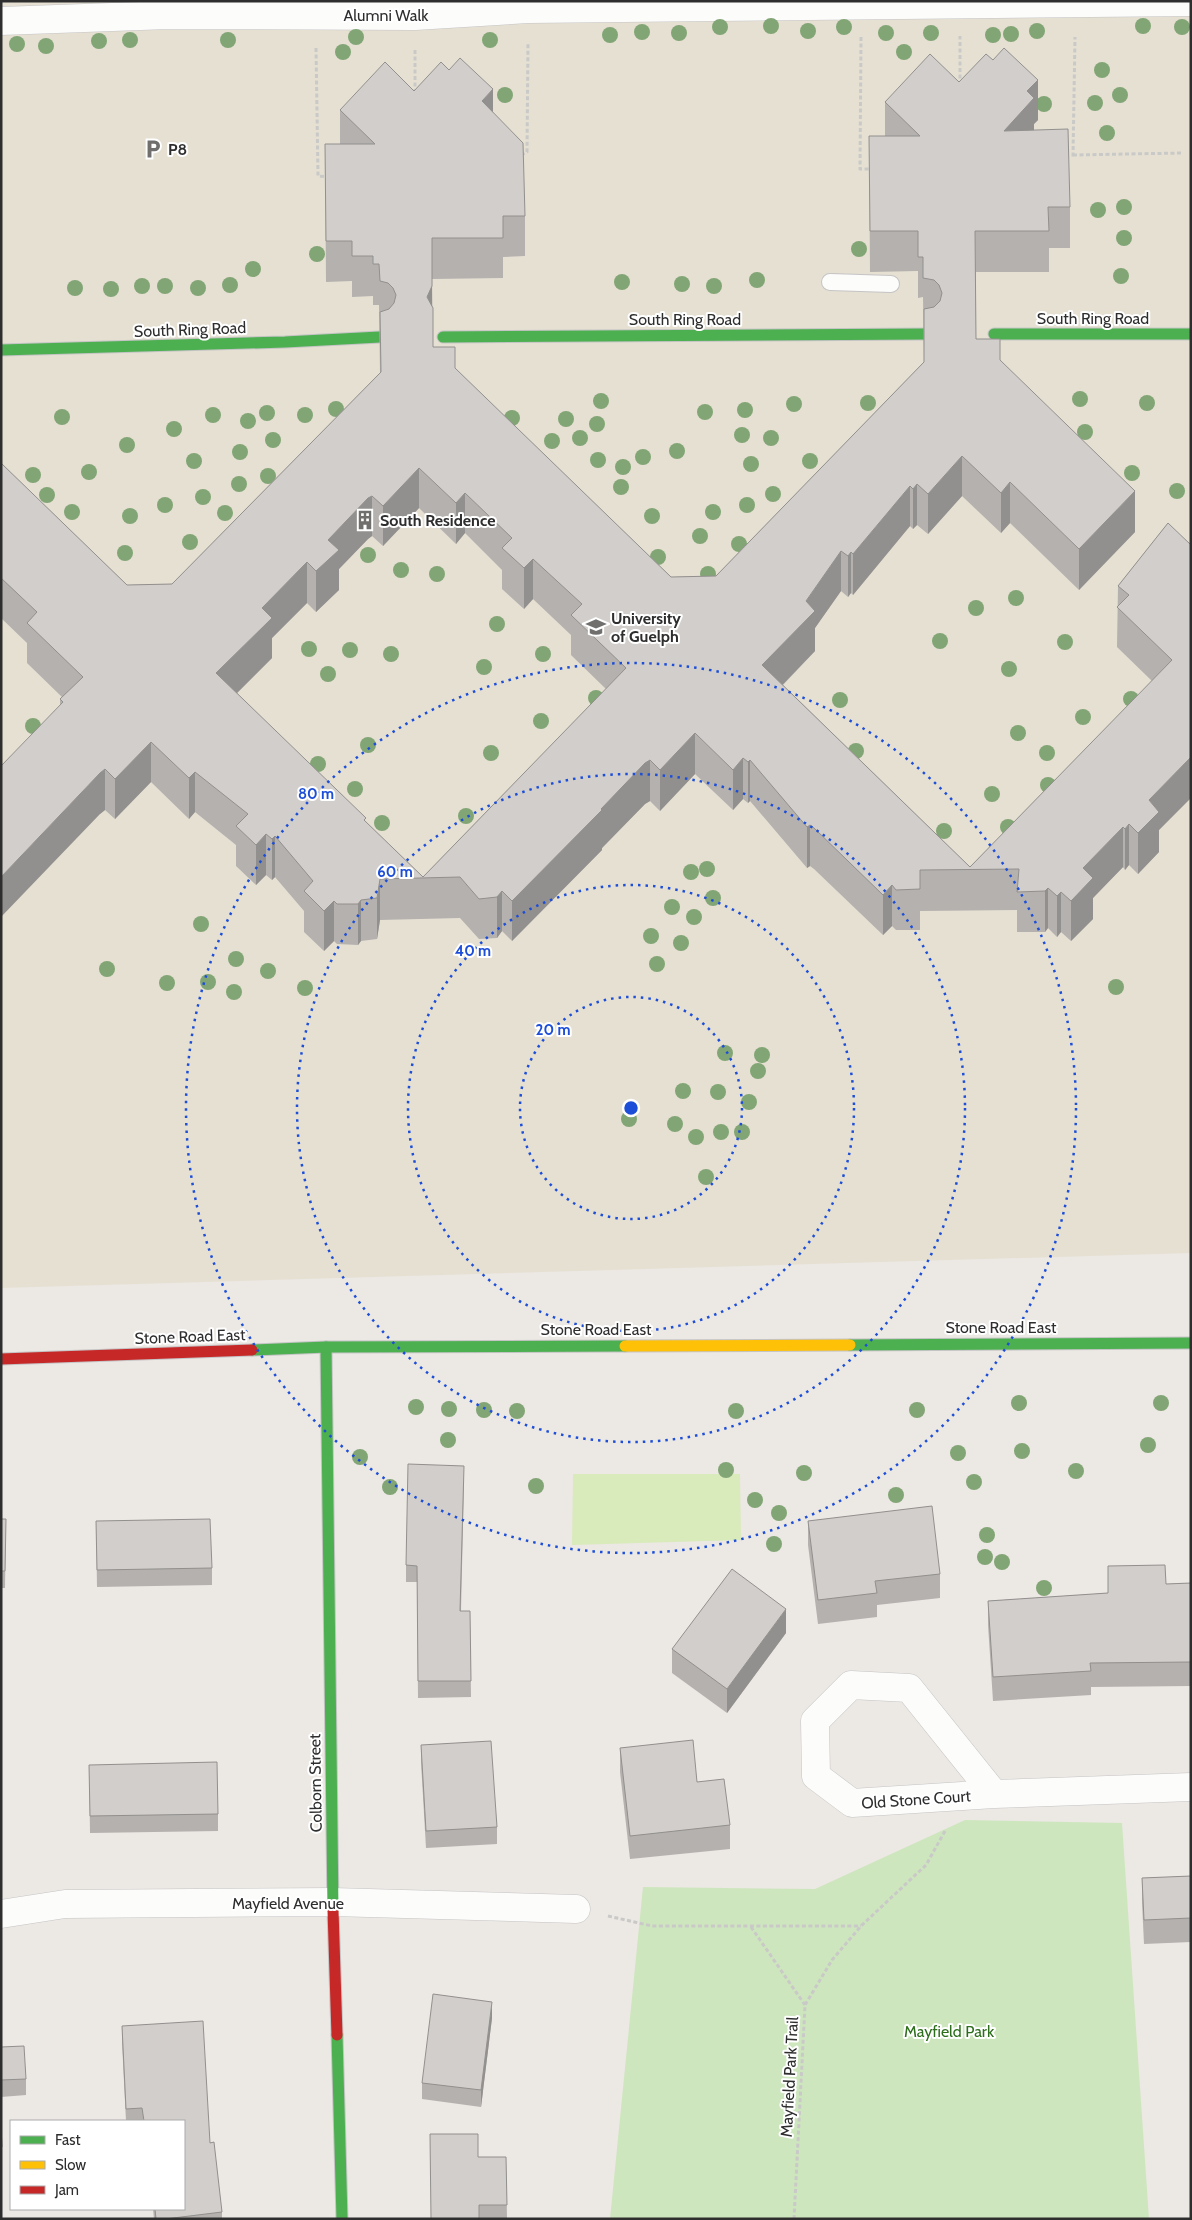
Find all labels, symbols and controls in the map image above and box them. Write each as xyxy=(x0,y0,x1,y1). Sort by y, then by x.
street label: Alumni Walk xyxy=(344,6,429,25)
parking icon: P8 xyxy=(142,138,164,160)
place label: P8 xyxy=(168,140,187,159)
street label: South Ring Road xyxy=(1037,309,1149,328)
street label: South Ring Road xyxy=(629,310,741,329)
street label: South Ring Road xyxy=(134,318,246,341)
building icon: South Residence xyxy=(354,509,376,531)
place label: South Residence xyxy=(380,511,495,530)
place label: University of Guelph xyxy=(611,609,681,646)
school or university icon: University of Guelph xyxy=(585,616,607,638)
text: 80 m xyxy=(298,785,334,803)
text: 60 m xyxy=(377,863,413,881)
text: 40 m xyxy=(455,942,491,960)
text: 20 m xyxy=(536,1021,570,1039)
centre of rings xyxy=(622,1099,640,1117)
street label: Stone Road East xyxy=(946,1318,1057,1337)
street label: Stone Road East xyxy=(541,1320,652,1339)
street label: Stone Road East xyxy=(134,1325,246,1348)
street label: Colborn Street xyxy=(305,1733,326,1832)
street label: Old Stone Court xyxy=(861,1786,972,1813)
street label: Mayfield Avenue xyxy=(232,1894,344,1913)
street label: Mayfield Park Trail xyxy=(777,2016,802,2138)
park label: Mayfield Park xyxy=(904,2022,995,2041)
legend xyxy=(10,2120,185,2210)
text: Fast xyxy=(55,2131,80,2149)
text: Slow xyxy=(55,2156,86,2174)
text: Jam xyxy=(54,2181,79,2199)

